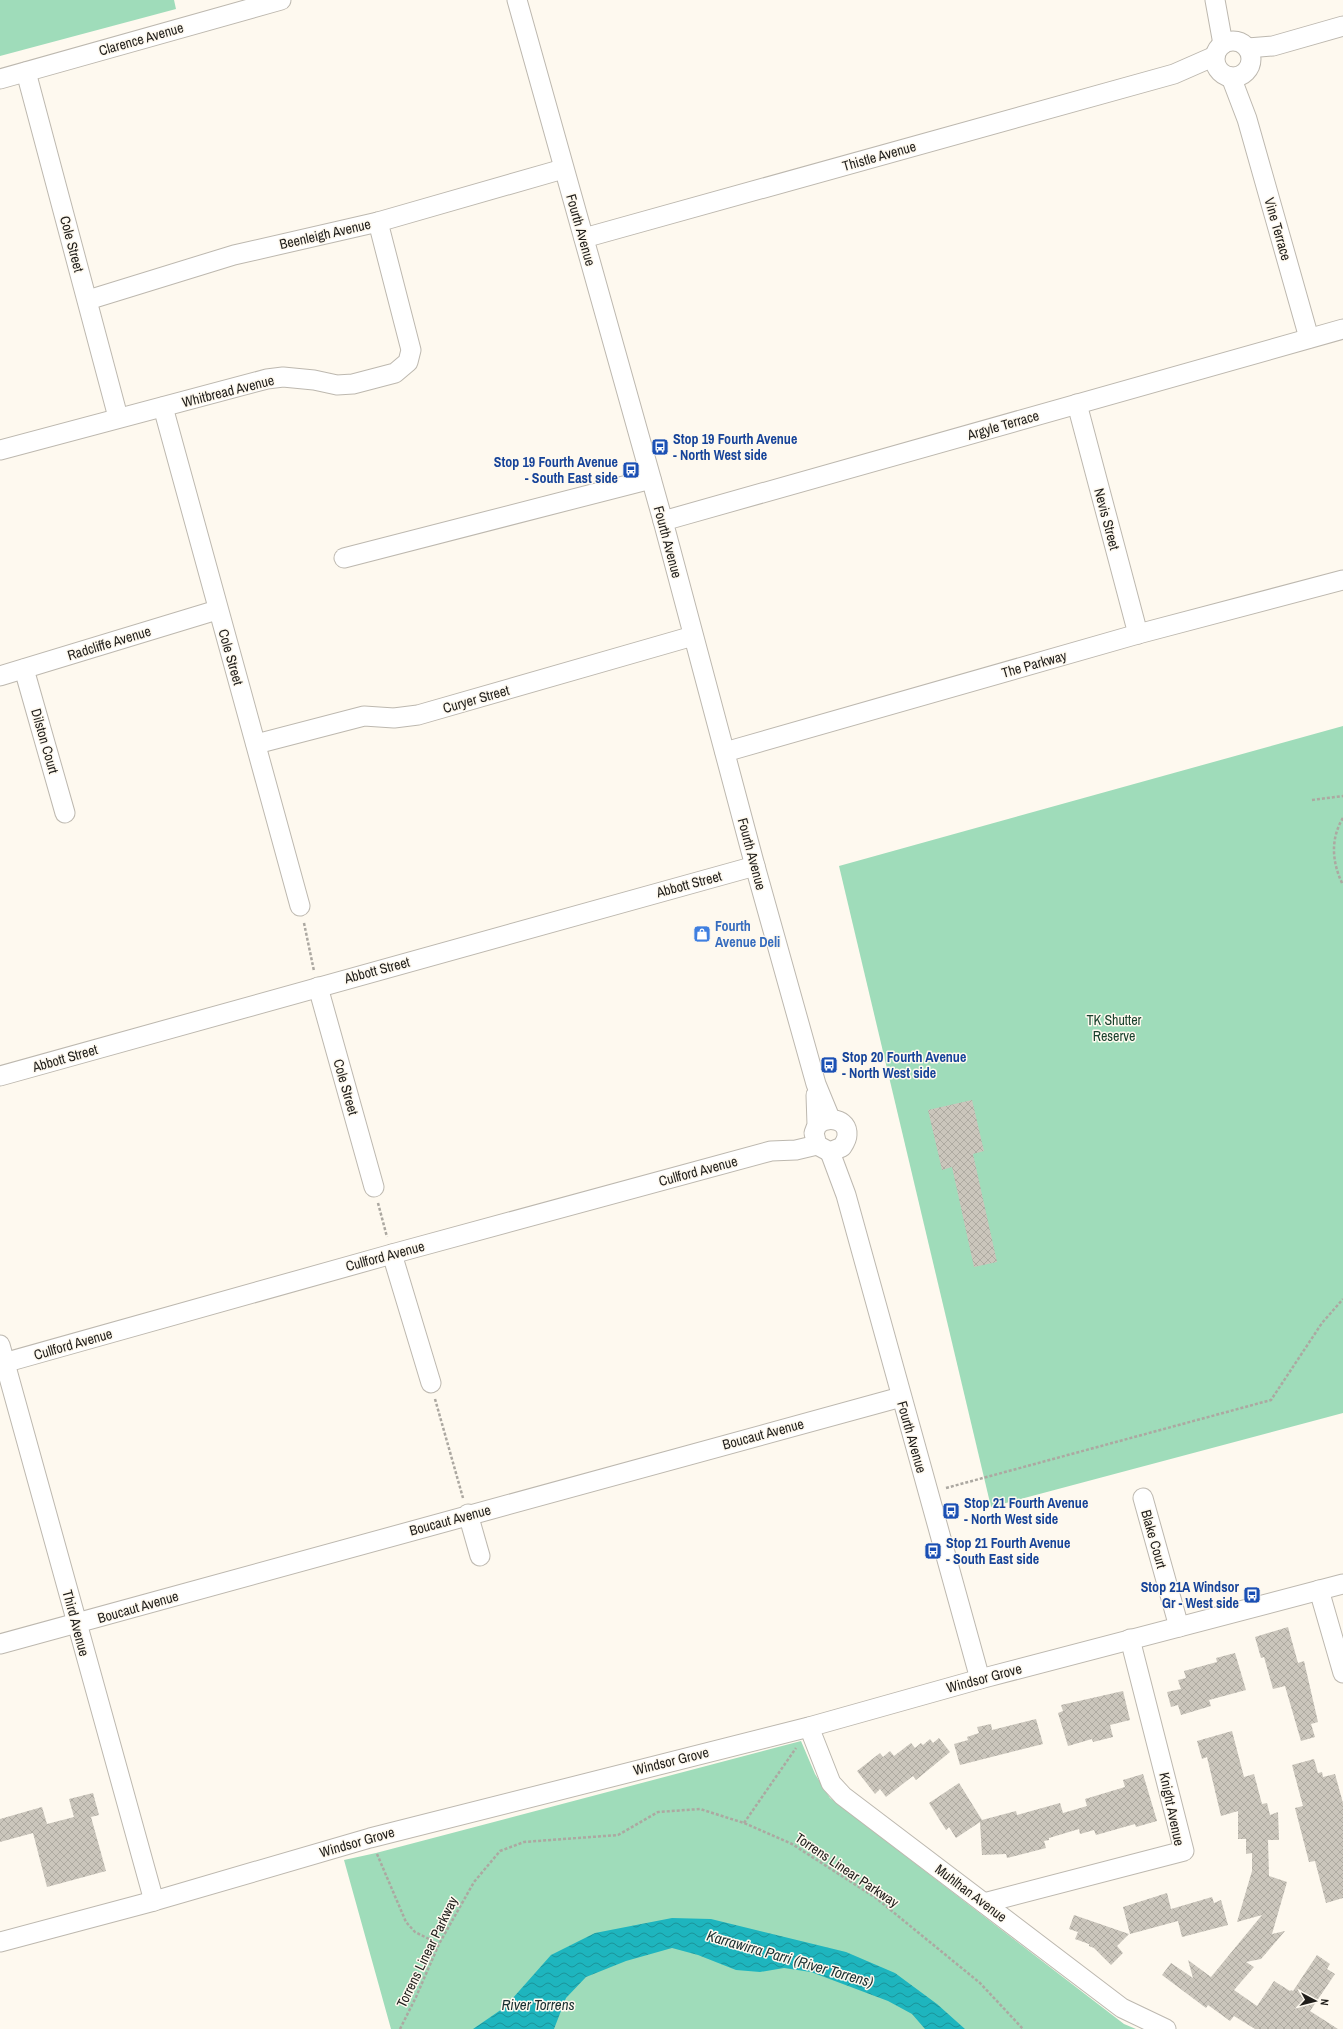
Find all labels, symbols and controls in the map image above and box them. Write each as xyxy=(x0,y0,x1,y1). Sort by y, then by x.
street label: Clarence Avenue xyxy=(97,18,185,60)
street label: Thistle Avenue xyxy=(840,137,918,175)
street label: Fourth Avenue xyxy=(562,192,600,268)
street label: Vine Terrace xyxy=(1260,195,1296,263)
street label: Cole Street xyxy=(56,214,88,274)
street label: Beenleigh Avenue xyxy=(278,215,372,253)
street label: Whitbread Avenue xyxy=(180,371,276,411)
street label: Argyle Terrace xyxy=(964,406,1041,444)
place label: Stop 19 Fourth Avenue - North West side xyxy=(673,430,797,464)
bus stop icon: Stop 19 Fourth Avenue - North West side xyxy=(650,437,670,457)
place label: Stop 19 Fourth Avenue - South East side xyxy=(494,453,618,487)
bus stop icon: Stop 19 Fourth Avenue - South East side xyxy=(621,460,641,480)
street label: Nevis Street xyxy=(1090,486,1124,552)
street label: Fourth Avenue xyxy=(650,504,686,580)
street label: Radcliffe Avenue xyxy=(65,622,153,664)
street label: Cole Street xyxy=(214,627,248,687)
street label: The Parkway xyxy=(999,646,1069,682)
street label: Curyer Street xyxy=(441,681,511,717)
street label: Dilston Court xyxy=(27,706,63,776)
street label: Fourth Avenue xyxy=(734,816,770,892)
street label: Abbott Street xyxy=(653,867,724,902)
place label: Fourth Avenue Deli xyxy=(715,917,780,951)
shop icon: Fourth Avenue Deli xyxy=(692,924,712,944)
street label: Abbott Street xyxy=(341,953,412,988)
park label: TK Shutter Reserve xyxy=(1087,1011,1142,1045)
street label: Abbott Street xyxy=(29,1040,100,1076)
place label: Stop 20 Fourth Avenue - North West side xyxy=(842,1048,966,1082)
bus stop icon: Stop 20 Fourth Avenue - North West side xyxy=(819,1055,839,1075)
street label: Cole Street xyxy=(329,1057,363,1117)
street label: Cullford Avenue xyxy=(657,1152,739,1190)
street label: Cullford Avenue xyxy=(344,1237,426,1275)
street label: Cullford Avenue xyxy=(32,1324,114,1364)
street label: Fourth Avenue xyxy=(893,1399,931,1475)
street label: Boucaut Avenue xyxy=(720,1415,806,1453)
place label: Stop 21 Fourth Avenue - North West side xyxy=(964,1494,1088,1528)
street label: Boucaut Avenue xyxy=(407,1501,493,1539)
bus stop icon: Stop 21 Fourth Avenue - North West side xyxy=(941,1501,961,1521)
street label: Blake Court xyxy=(1137,1508,1171,1570)
place label: Stop 21 Fourth Avenue - South East side xyxy=(946,1534,1070,1568)
bus stop icon: Stop 21 Fourth Avenue - South East side xyxy=(923,1541,943,1561)
place label: Stop 21A Windsor Gr - West side xyxy=(1141,1578,1240,1612)
bus stop icon: Stop 21A Windsor Gr - West side xyxy=(1242,1585,1262,1605)
street label: Boucaut Avenue xyxy=(95,1587,181,1627)
street label: Third Avenue xyxy=(58,1588,94,1658)
street label: Windsor Grove xyxy=(944,1659,1024,1697)
street label: Windsor Grove xyxy=(631,1743,711,1779)
street label: Knight Avenue xyxy=(1155,1771,1189,1847)
street label: Windsor Grove xyxy=(317,1823,397,1861)
street label: Torrens Linear Parkway xyxy=(792,1829,902,1911)
street label: Muhlhan Avenue xyxy=(932,1860,1010,1926)
street label: Torrens Linear Parkway xyxy=(392,1893,462,2010)
water label: Karrawirra Parri (River Torrens) xyxy=(704,1925,876,1992)
north arrow xyxy=(1295,1981,1335,2021)
water label: River Torrens xyxy=(501,1994,575,2015)
text: N xyxy=(1318,1998,1332,2006)

